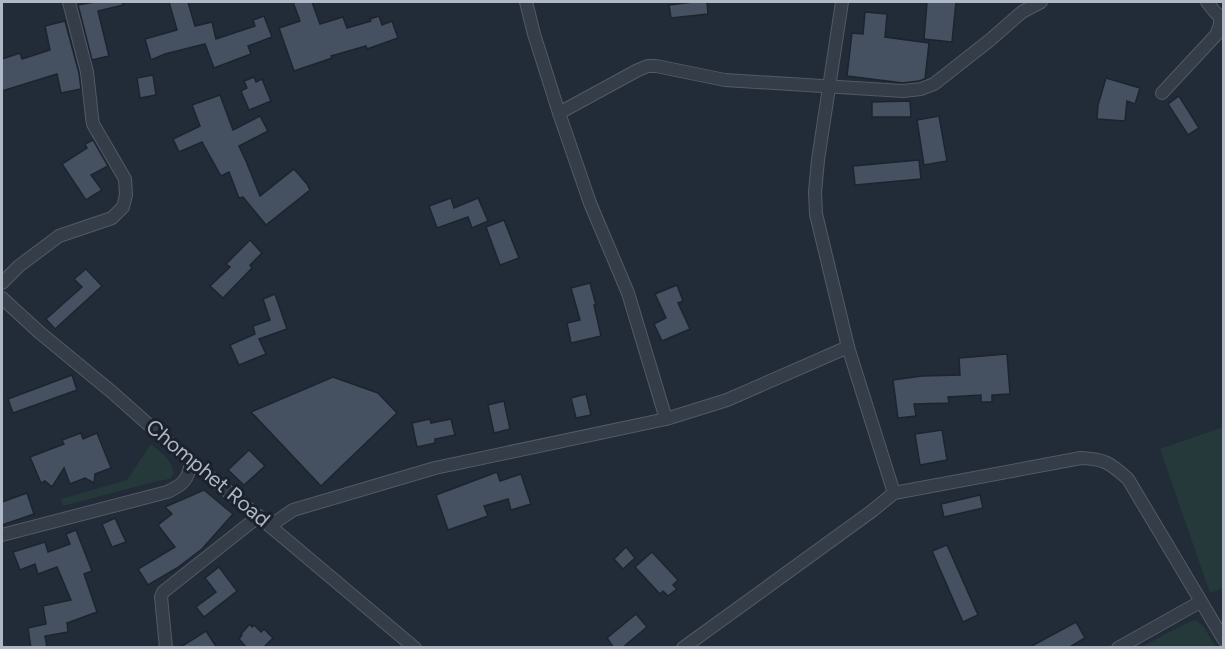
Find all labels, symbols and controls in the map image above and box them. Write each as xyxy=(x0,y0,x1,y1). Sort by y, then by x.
street label: Chomphet Road xyxy=(141,414,275,532)

